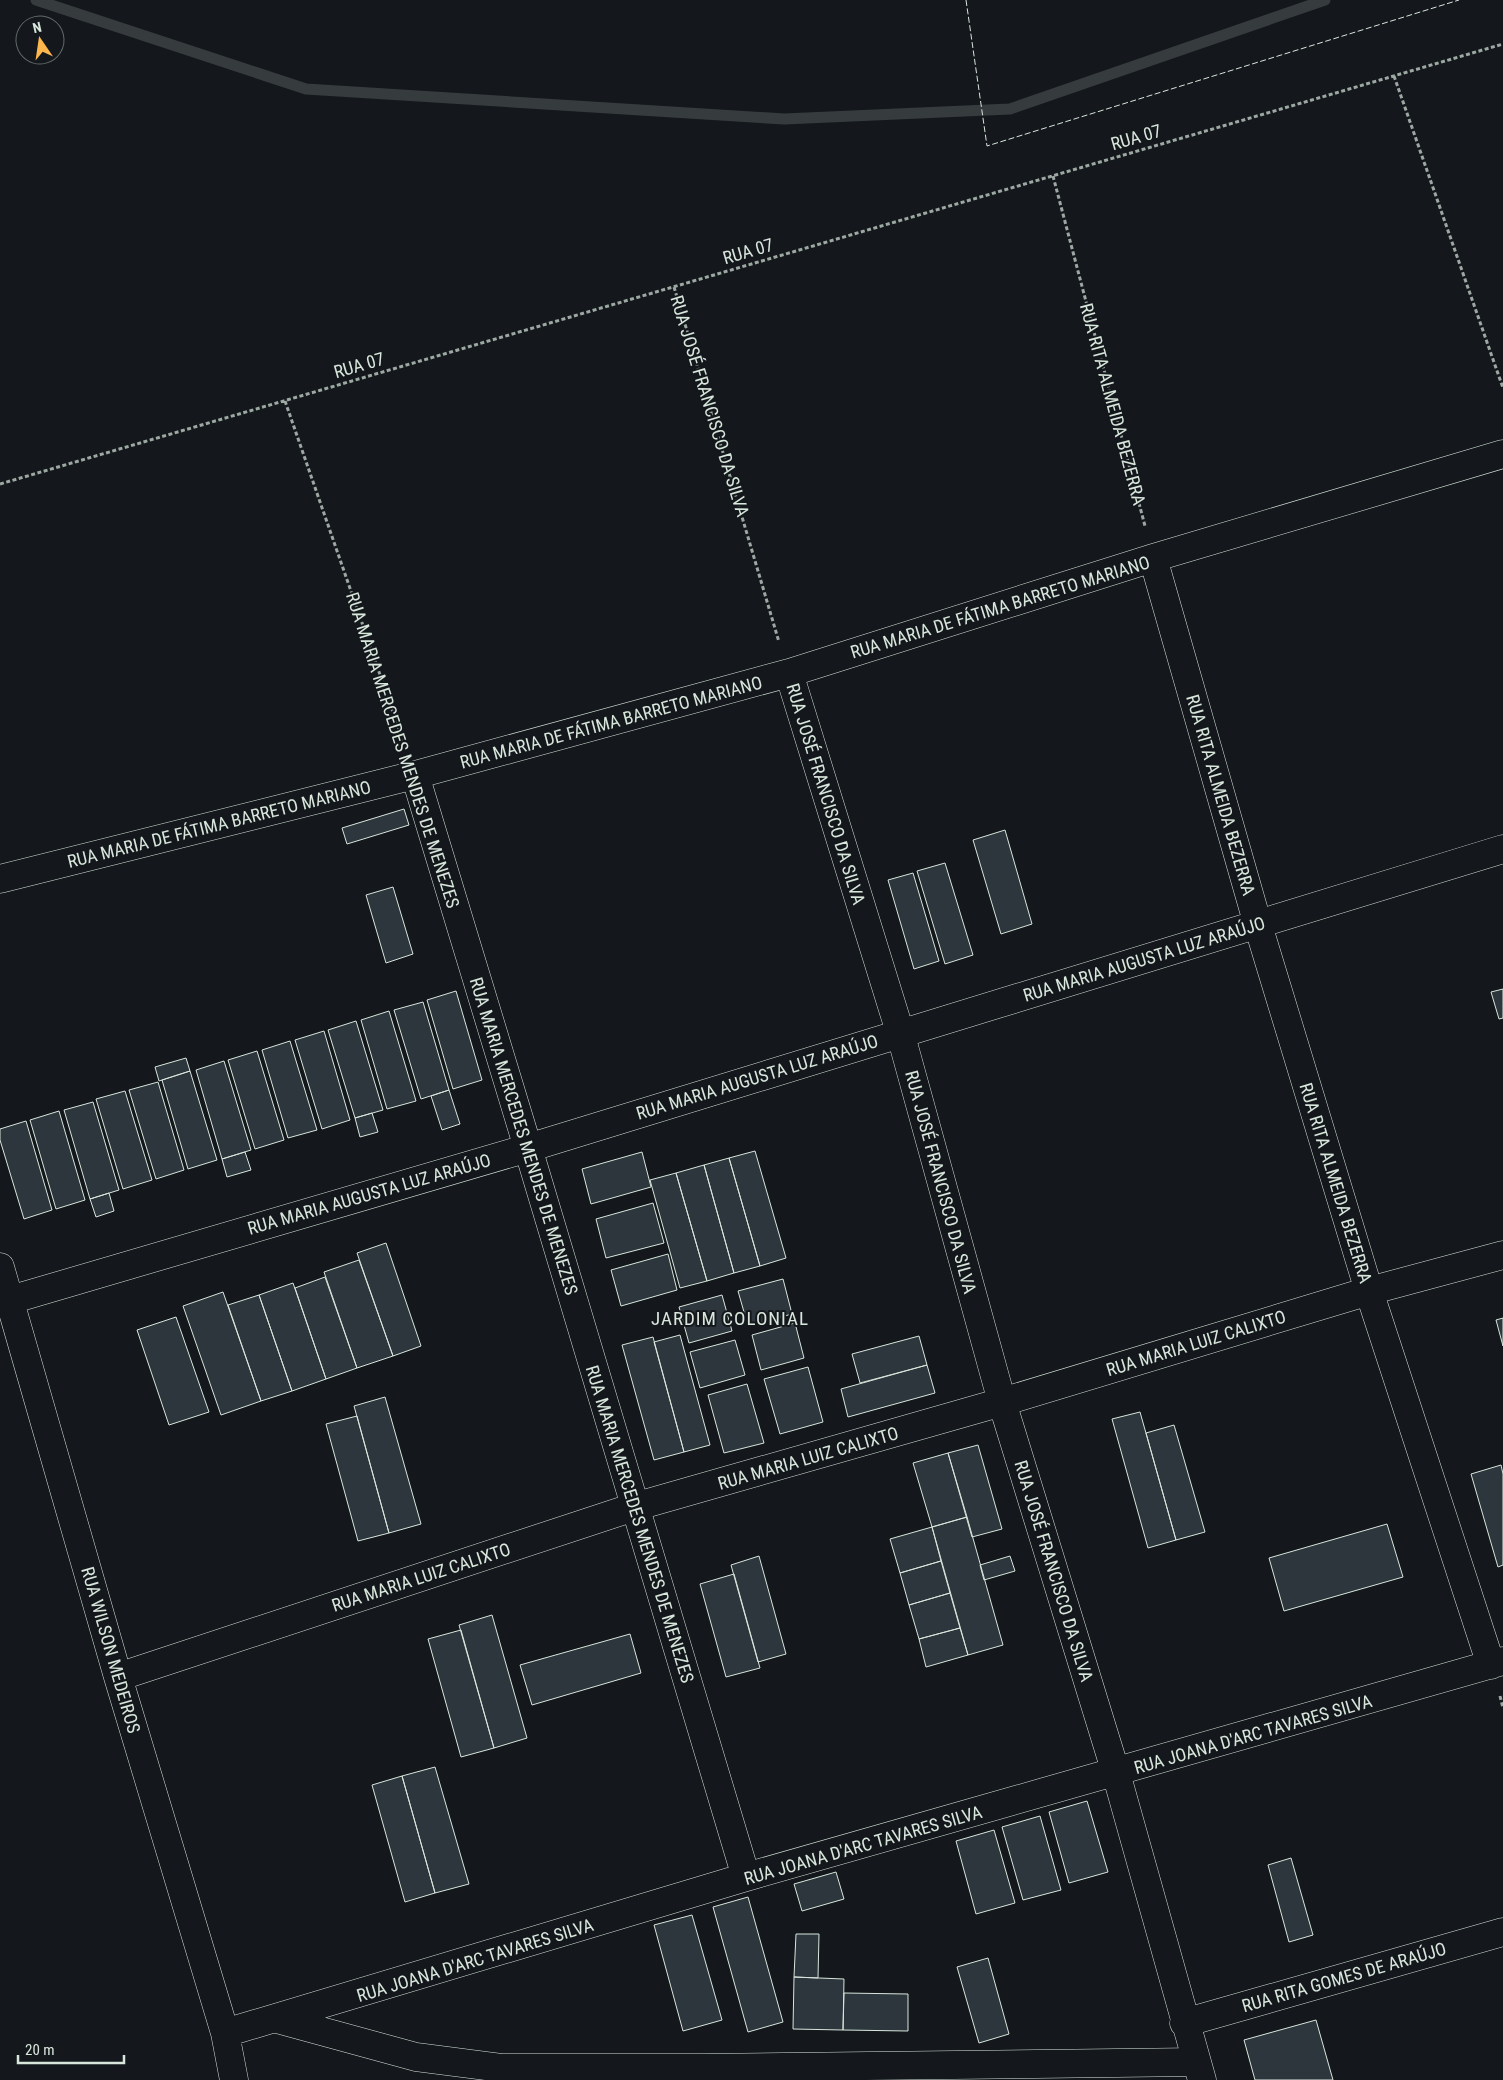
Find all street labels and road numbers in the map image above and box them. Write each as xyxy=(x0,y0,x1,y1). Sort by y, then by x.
street label: RUA 07 xyxy=(1108,120,1164,154)
street label: RUA 07 xyxy=(720,234,776,268)
street label: RUA JOSÉ FRANCISCO DA SILVA xyxy=(666,293,754,520)
street label: RUA RITA ALMEIDA BEZERRA xyxy=(1076,301,1150,508)
street label: RUA 07 xyxy=(331,348,387,382)
street label: RUA MARIA DE FÁTIMA BARRETO MARIANO xyxy=(848,551,1152,663)
street label: RUA MARIA MERCEDES MENDES DE MENEZES xyxy=(342,589,464,911)
street label: RUA MARIA DE FÁTIMA BARRETO MARIANO xyxy=(458,671,764,773)
street label: RUA JOSÉ FRANCISCO DA SILVA xyxy=(782,681,870,908)
street label: RUA RITA ALMEIDA BEZERRA xyxy=(1182,692,1260,899)
street label: RUA MARIA DE FÁTIMA BARRETO MARIANO xyxy=(65,776,373,872)
street label: RUA MARIA AUGUSTA LUZ ARAÚJO xyxy=(1020,912,1268,1006)
street label: RUA MARIA MERCEDES MENDES DE MENEZES xyxy=(466,975,582,1297)
street label: RUA MARIA AUGUSTA LUZ ARAÚJO xyxy=(633,1030,881,1124)
street label: RUA JOSÉ FRANCISCO DA SILVA xyxy=(901,1068,981,1296)
street label: RUA RITA ALMEIDA BEZERRA xyxy=(1296,1080,1377,1286)
street label: RUA MARIA AUGUSTA LUZ ARAÚJO xyxy=(245,1149,493,1239)
street label: RUA MARIA LUIZ CALIXTO xyxy=(1104,1306,1288,1380)
street label: RUA MARIA MERCEDES MENDES DE MENEZES xyxy=(582,1363,698,1685)
street label: RUA MARIA LUIZ CALIXTO xyxy=(715,1422,901,1494)
street label: RUA JOSÉ FRANCISCO DA SILVA xyxy=(1010,1458,1098,1685)
street label: RUA MARIA LUIZ CALIXTO xyxy=(329,1538,513,1616)
street label: RUA WILSON MEDEIROS xyxy=(77,1564,145,1736)
street label: RUA JOANA D'ARC TAVARES SILVA xyxy=(1132,1690,1375,1778)
street label: RUA JOANA D'ARC TAVARES SILVA xyxy=(742,1801,985,1889)
street label: RUA JOANA D'ARC TAVARES SILVA xyxy=(354,1914,597,2006)
street label: RUA RITA GOMES DE ARAÚJO xyxy=(1239,1938,1449,2016)

